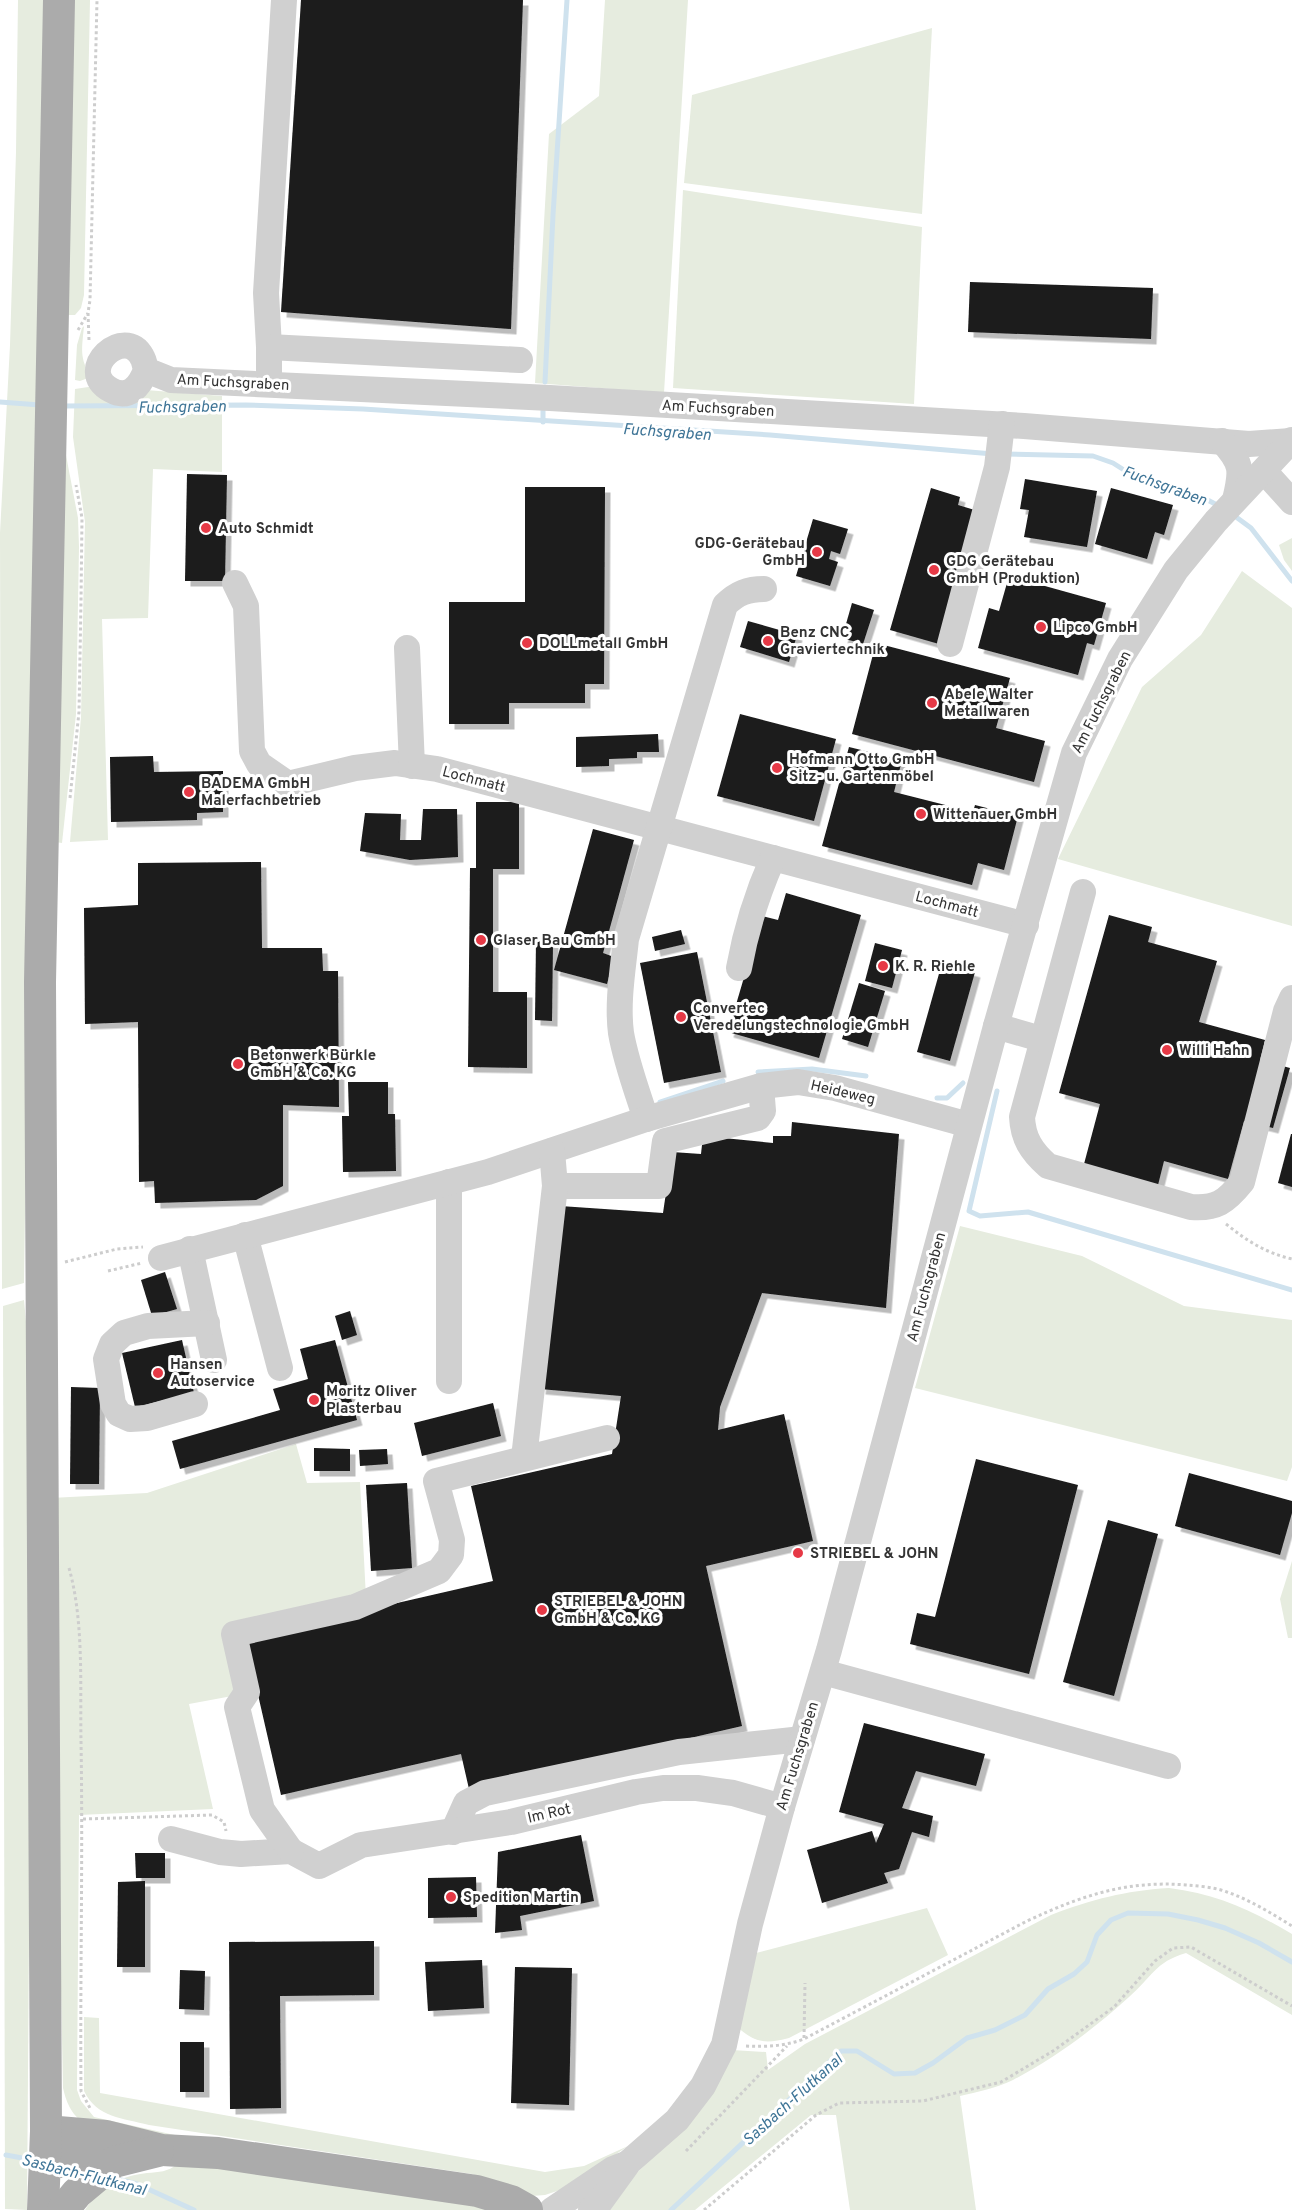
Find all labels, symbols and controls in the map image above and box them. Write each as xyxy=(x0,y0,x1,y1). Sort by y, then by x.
street label: Am Fuchsgraben xyxy=(176,371,290,396)
water label: Fuchsgraben xyxy=(138,397,227,419)
street label: Am Fuchsgraben xyxy=(661,397,775,422)
water label: Fuchsgraben xyxy=(622,420,712,446)
water label: Fuchsgraben xyxy=(1119,462,1210,511)
place label: Auto Schmidt xyxy=(218,520,314,539)
marker: Auto Schmidt xyxy=(199,521,213,535)
place label: GDG-Gerätebau GmbH xyxy=(694,535,805,571)
marker: GDG-Gerätebau GmbH xyxy=(810,545,824,559)
place label: GDG Gerätebau GmbH (Produktion) xyxy=(946,553,1080,589)
marker: GDG Gerätebau GmbH (Produktion) xyxy=(927,563,941,577)
place label: Lipco GmbH xyxy=(1053,619,1138,638)
marker: Lipco GmbH xyxy=(1034,620,1048,634)
place label: Benz CNC Graviertechnik xyxy=(780,624,885,660)
marker: Benz CNC Graviertechnik xyxy=(761,634,775,648)
place label: DOLLmetall GmbH xyxy=(539,635,668,654)
marker: DOLLmetall GmbH xyxy=(520,636,534,650)
street label: Am Fuchsgraben xyxy=(1068,648,1136,757)
place label: Abele Walter Metallwaren xyxy=(944,686,1034,722)
marker: Abele Walter Metallwaren xyxy=(925,696,939,710)
place label: Hofmann Otto GmbH Sitz- u. Gartenmöbel xyxy=(789,751,935,787)
marker: Hofmann Otto GmbH Sitz- u. Gartenmöbel xyxy=(770,761,784,775)
street label: Lochmatt xyxy=(440,763,507,798)
place label: BADEMA GmbH Malerfachbetrieb xyxy=(201,775,321,811)
marker: BADEMA GmbH Malerfachbetrieb xyxy=(182,785,196,799)
place label: Wittenauer GmbH xyxy=(933,806,1057,825)
marker: Wittenauer GmbH xyxy=(914,807,928,821)
street label: Lochmatt xyxy=(913,888,980,923)
place label: Glaser Bau GmbH xyxy=(493,932,616,951)
marker: Glaser Bau GmbH xyxy=(474,933,488,947)
place label: K. R. Riehle xyxy=(895,958,975,977)
marker: K. R. Riehle xyxy=(876,959,890,973)
place label: Convertec Veredelungstechnologie GmbH xyxy=(693,1000,910,1036)
marker: Convertec Veredelungstechnologie GmbH xyxy=(674,1010,688,1024)
place label: Willi Hahn xyxy=(1179,1042,1250,1061)
marker: Willi Hahn xyxy=(1160,1043,1174,1057)
place label: Betonwerk Bürkle GmbH & Co. KG xyxy=(250,1047,376,1083)
marker: Betonwerk Bürkle GmbH & Co. KG xyxy=(231,1057,245,1071)
street label: Heideweg xyxy=(808,1077,877,1110)
street label: Am Fuchsgraben xyxy=(904,1230,951,1344)
place label: Hansen Autoservice xyxy=(170,1356,255,1392)
marker: Hansen Autoservice xyxy=(151,1366,165,1380)
place label: Moritz Oliver Plasterbau xyxy=(326,1383,418,1419)
marker: Moritz Oliver Plasterbau xyxy=(307,1393,321,1407)
place label: STRIEBEL & JOHN xyxy=(810,1545,939,1564)
marker: STRIEBEL & JOHN xyxy=(791,1546,805,1560)
place label: STRIEBEL & JOHN GmbH & Co. KG xyxy=(554,1593,683,1629)
marker: STRIEBEL & JOHN GmbH & Co. KG xyxy=(535,1603,549,1617)
street label: Am Fuchsgraben xyxy=(773,1700,824,1813)
street label: Im Rot xyxy=(526,1800,573,1829)
place label: Spedition Martin xyxy=(463,1889,579,1908)
marker: Spedition Martin xyxy=(444,1890,458,1904)
water label: Sasbach-Flutkanal xyxy=(739,2050,848,2151)
water label: Sasbach-Flutkanal xyxy=(19,2151,149,2201)

